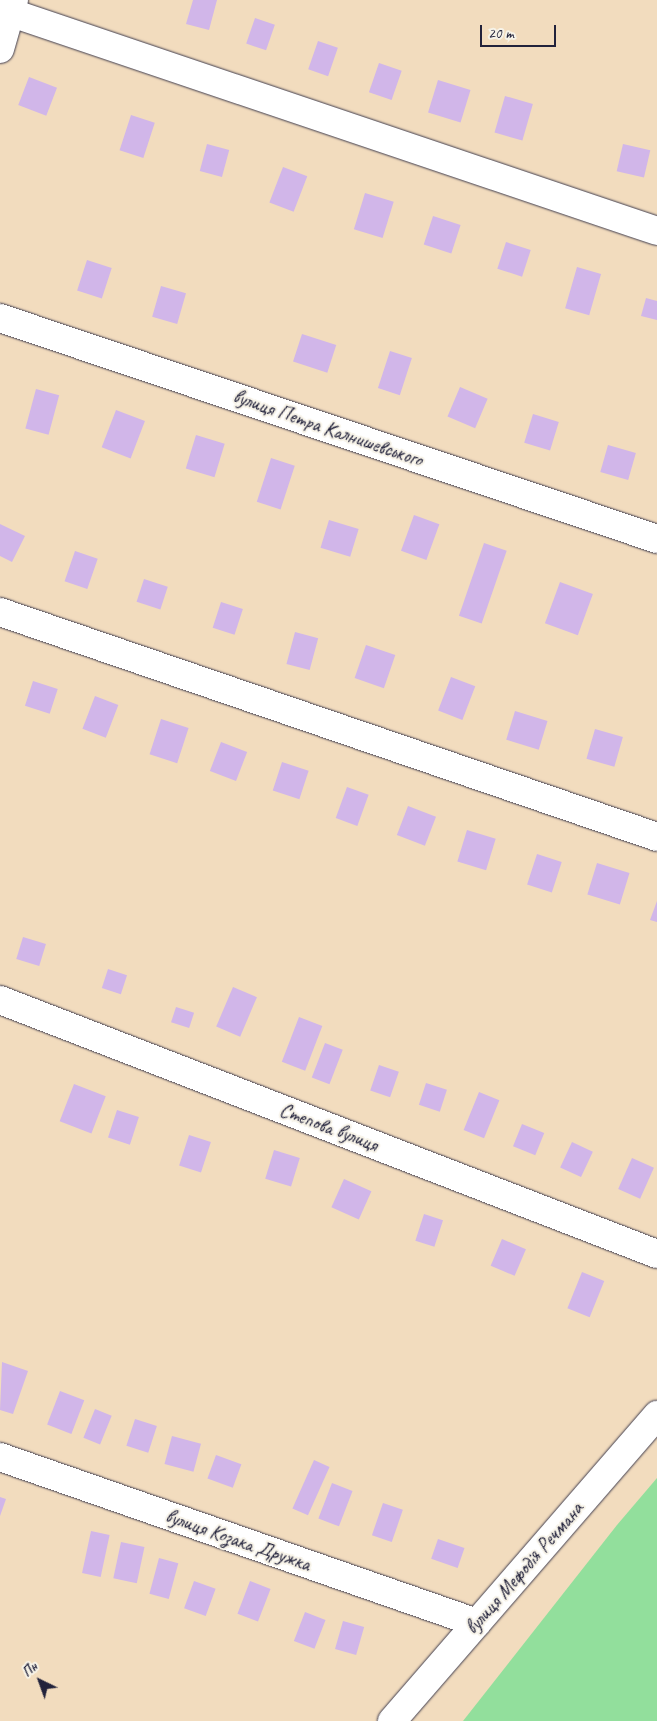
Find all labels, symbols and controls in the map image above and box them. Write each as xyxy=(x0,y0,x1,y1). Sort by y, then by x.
scale bar xyxy=(482,15,558,47)
text: 20 m xyxy=(488,24,514,43)
street label: вулиця Петра Калнишевського xyxy=(228,384,428,472)
street label: Степова вулиця xyxy=(277,1097,381,1157)
street label: вулиця Мефодія Речмана xyxy=(460,1497,588,1639)
street label: вулиця Козака Дружка xyxy=(163,1504,313,1576)
north arrow xyxy=(15,1656,65,1706)
text: Пн xyxy=(18,1658,41,1681)

